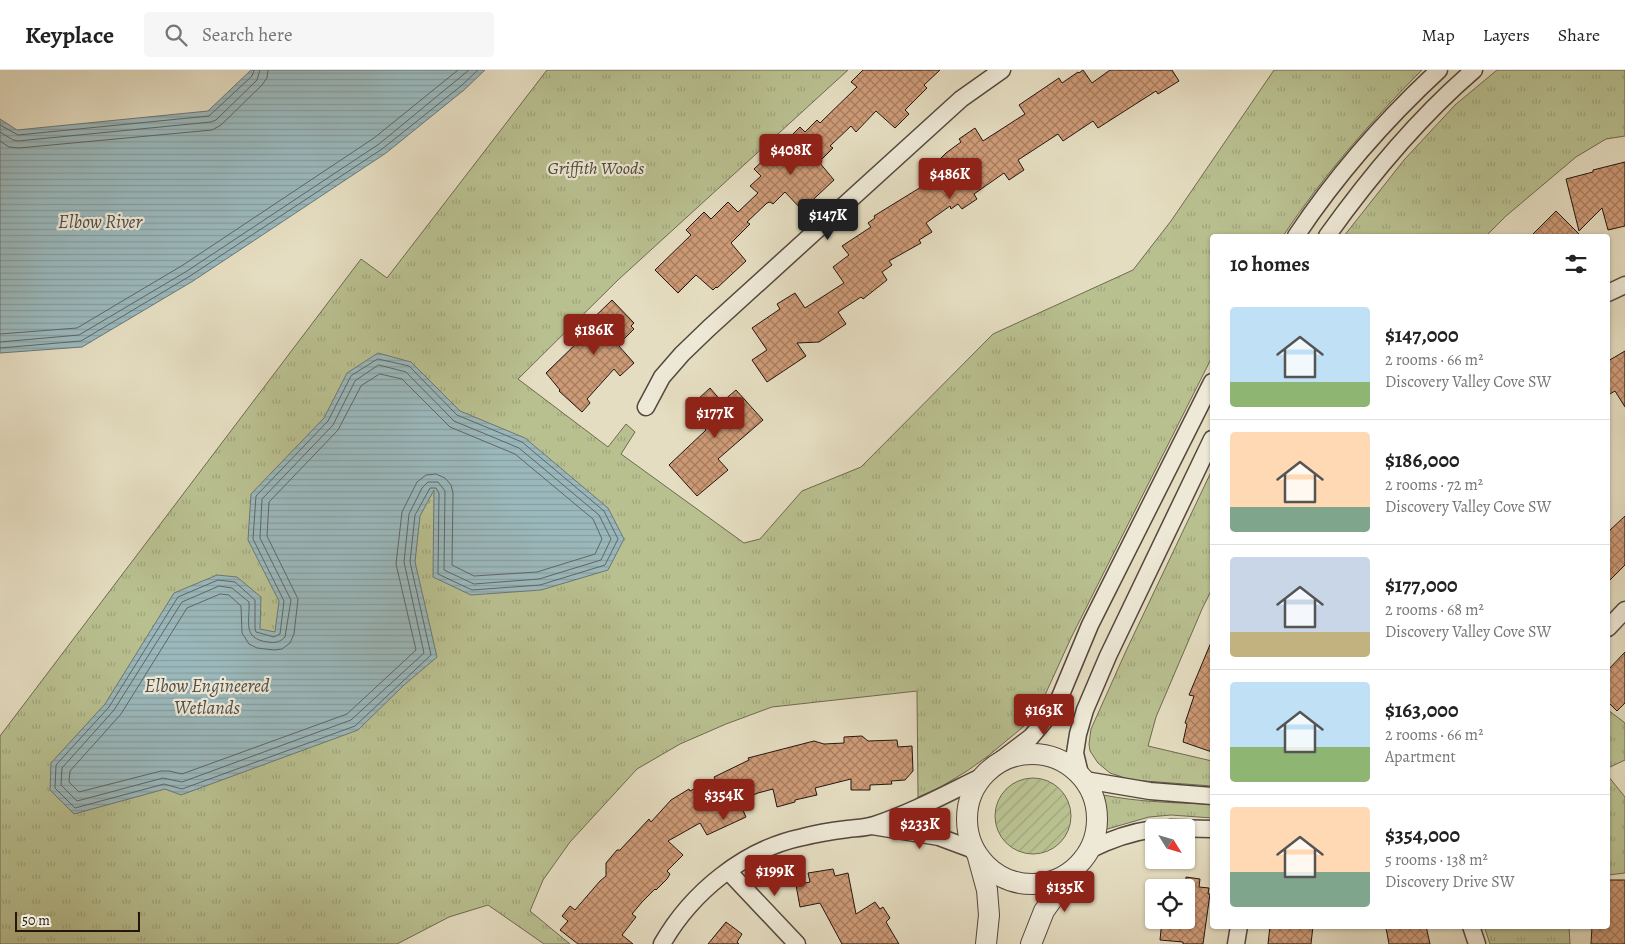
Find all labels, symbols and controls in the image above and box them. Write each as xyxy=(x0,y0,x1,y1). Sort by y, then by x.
search box xyxy=(144,12,494,57)
text: Keyplace xyxy=(25,19,114,51)
icon: search xyxy=(162,21,190,49)
text: Search here xyxy=(202,22,292,48)
text: Map xyxy=(1422,23,1455,47)
text: Layers xyxy=(1483,23,1530,47)
text: Share xyxy=(1558,23,1600,47)
pin: $408K xyxy=(756,134,826,176)
text: $408K xyxy=(770,139,812,161)
park label: Griffith Woods xyxy=(548,156,644,180)
pin: $486K xyxy=(915,158,985,200)
text: $486K xyxy=(930,163,970,185)
pin: $147K xyxy=(793,198,863,241)
text: $147K xyxy=(809,204,847,226)
water label: Elbow River xyxy=(58,209,143,235)
text: 10 homes xyxy=(1230,250,1310,278)
icon: filters xyxy=(1562,250,1590,278)
pin: $186K xyxy=(559,314,629,356)
text: $186K xyxy=(575,319,613,341)
text: $147,000 xyxy=(1385,321,1458,349)
icon: home xyxy=(1270,327,1330,387)
text: 2 rooms · 66 m² xyxy=(1385,349,1483,371)
text: Discovery Valley Cove SW xyxy=(1385,371,1551,393)
pin: $177K xyxy=(680,396,750,439)
text: $177K xyxy=(696,402,734,424)
text: $186,000 xyxy=(1385,446,1460,474)
icon: home xyxy=(1270,452,1330,512)
text: 2 rooms · 72 m² xyxy=(1385,474,1483,496)
text: Discovery Valley Cove SW xyxy=(1385,496,1551,518)
text: $177,000 xyxy=(1385,571,1458,599)
icon: home xyxy=(1270,577,1330,637)
text: 2 rooms · 68 m² xyxy=(1385,599,1484,621)
text: Discovery Valley Cove SW xyxy=(1385,621,1551,643)
water label: Elbow Engineered Wetlands xyxy=(144,673,270,721)
pin: $163K xyxy=(1009,694,1079,736)
text: $163,000 xyxy=(1385,696,1458,724)
text: $163K xyxy=(1025,699,1063,721)
icon: home xyxy=(1270,702,1330,762)
text: 2 rooms · 66 m² xyxy=(1385,724,1483,746)
text: Apartment xyxy=(1385,746,1456,768)
pin: $354K xyxy=(689,778,759,821)
text: $354K xyxy=(704,784,744,806)
pin: $233K xyxy=(885,808,955,850)
text: $233K xyxy=(900,813,940,835)
north arrow xyxy=(1145,819,1195,869)
map controls xyxy=(1145,819,1195,929)
text: $354,000 xyxy=(1385,821,1460,849)
icon: home xyxy=(1270,827,1330,887)
text: 5 rooms · 138 m² xyxy=(1385,849,1488,871)
pin: $199K xyxy=(740,854,810,897)
text: $199K xyxy=(756,860,794,882)
pin: $135K xyxy=(1030,870,1100,913)
text: Discovery Drive SW xyxy=(1385,871,1515,893)
text: $135K xyxy=(1046,876,1084,898)
button: locate xyxy=(1145,879,1195,929)
scale bar xyxy=(15,909,140,932)
text: 50 m xyxy=(22,911,50,930)

